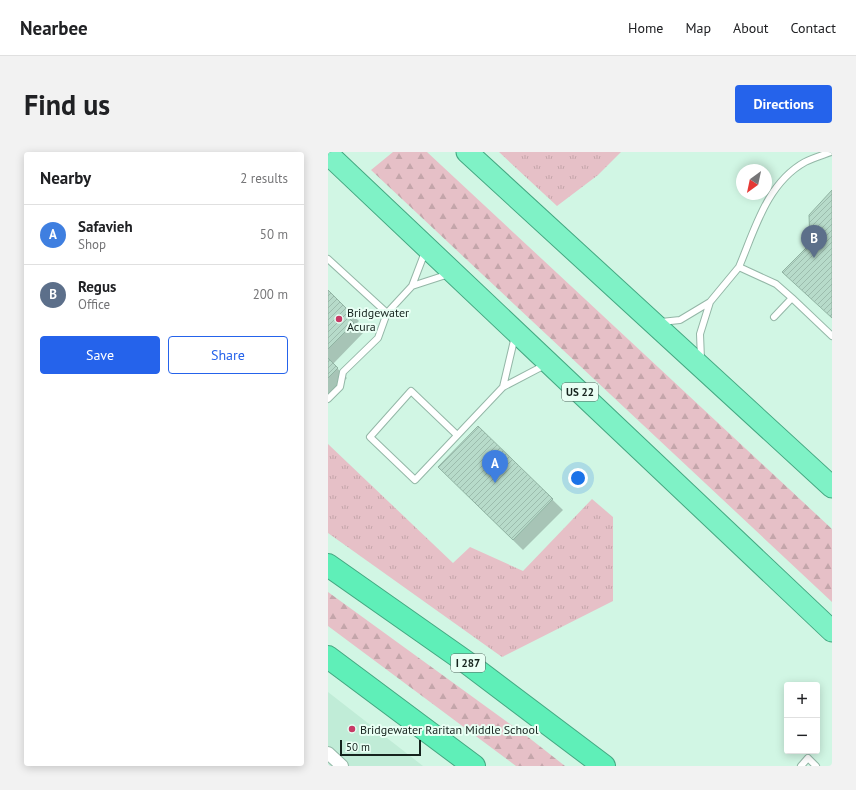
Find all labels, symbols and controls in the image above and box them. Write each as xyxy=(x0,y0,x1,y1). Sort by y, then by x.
text: Nearbee xyxy=(20,16,88,40)
text: Home xyxy=(628,19,663,37)
text: Map xyxy=(685,19,711,37)
text: About xyxy=(733,19,769,37)
text: Contact xyxy=(791,19,836,37)
button: Directions xyxy=(735,85,832,123)
text: Find us xyxy=(24,86,110,123)
north arrow xyxy=(736,164,772,200)
text: Nearby xyxy=(40,167,91,189)
text: 2 results xyxy=(240,170,288,187)
text: Safavieh xyxy=(78,217,133,236)
pin: B xyxy=(801,225,827,258)
text: A xyxy=(49,226,57,243)
text: 50 m xyxy=(260,226,288,243)
text: Shop xyxy=(78,236,106,253)
text: Regus xyxy=(78,277,116,296)
text: B xyxy=(49,286,57,303)
text: 200 m xyxy=(253,286,288,303)
text: Office xyxy=(78,296,110,313)
place label: Bridgewater Acura xyxy=(347,305,409,334)
marker: Bridgewater Acura xyxy=(334,314,344,324)
button: Save xyxy=(40,336,160,374)
button: Share xyxy=(168,336,288,374)
road number: US 22 xyxy=(562,383,598,401)
pin: A xyxy=(482,450,508,483)
your location xyxy=(568,468,588,488)
road number: I 287 xyxy=(451,654,485,672)
map controls xyxy=(784,682,820,754)
button: + xyxy=(784,682,820,718)
button: − xyxy=(784,718,820,754)
place label: Bridgewater Raritan Middle School xyxy=(360,722,539,737)
marker: Bridgewater Raritan Middle School xyxy=(347,724,357,734)
scale bar xyxy=(340,738,421,757)
text: 50 m xyxy=(346,740,370,754)

